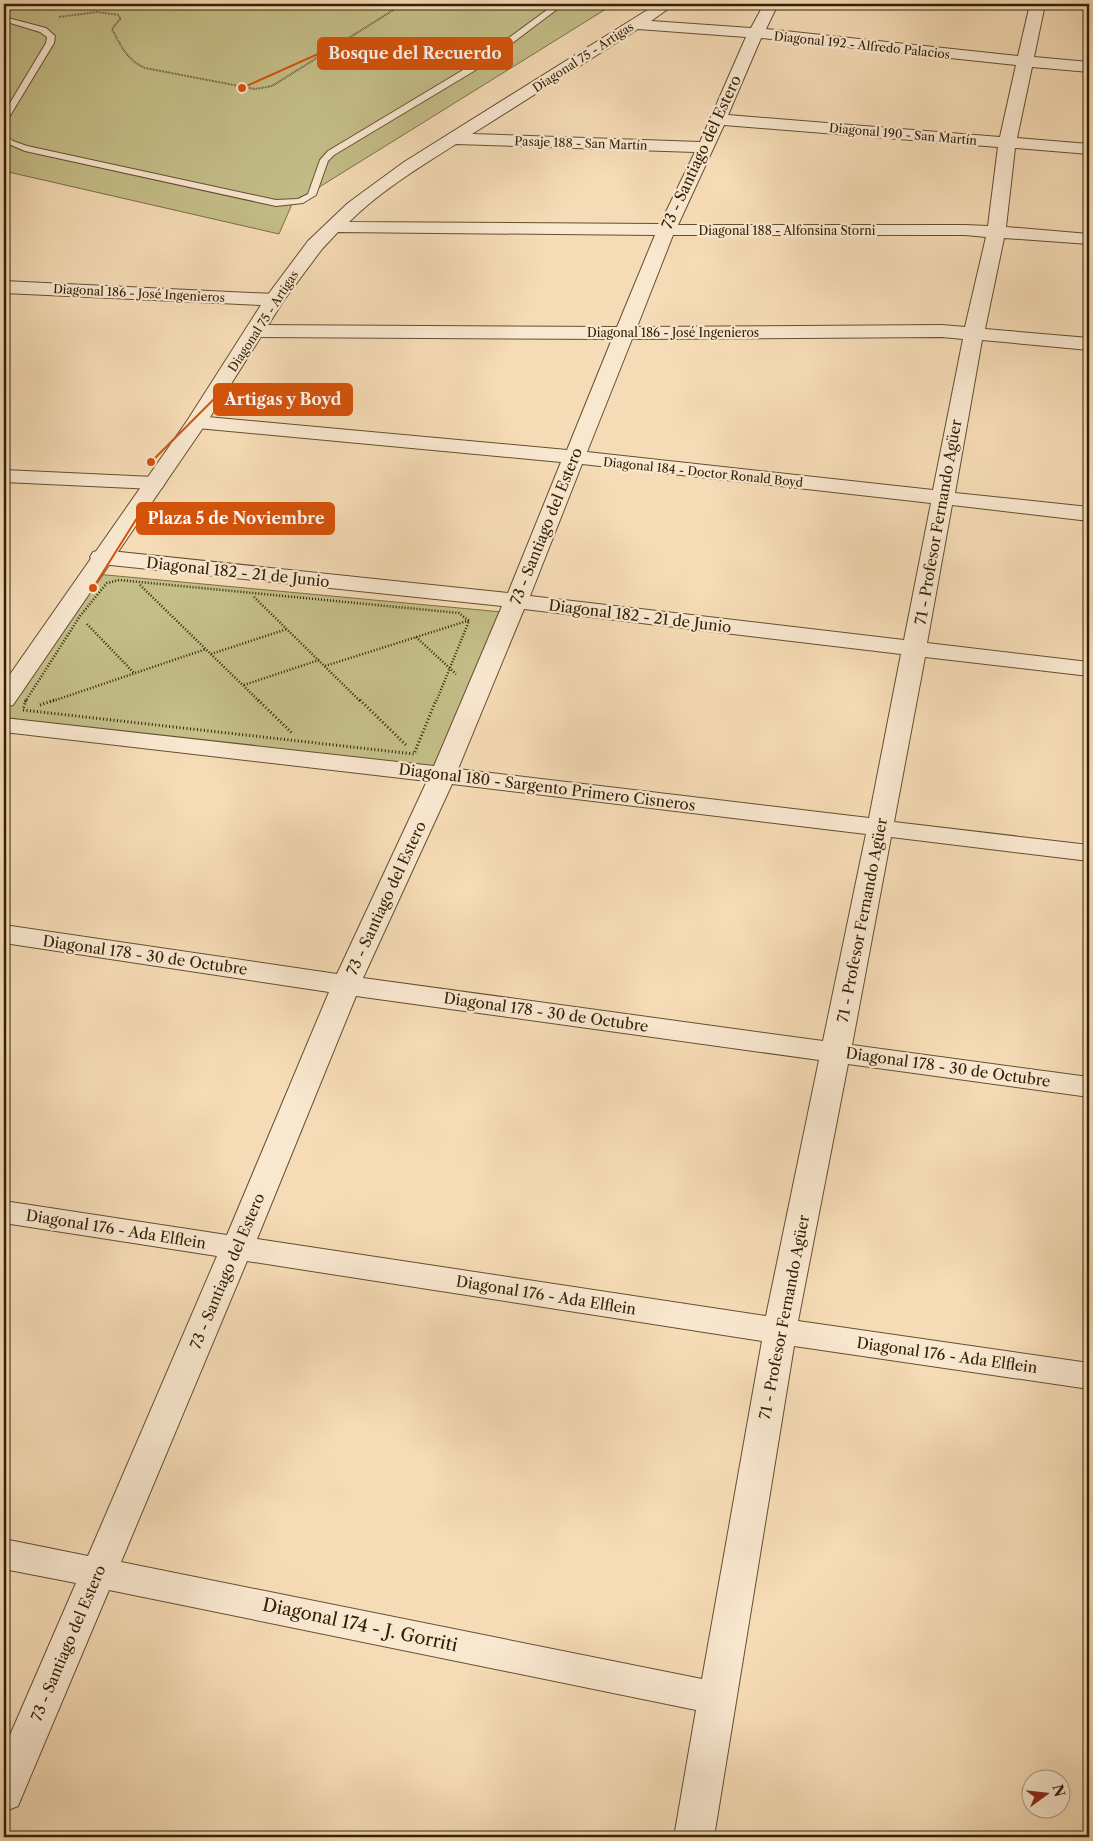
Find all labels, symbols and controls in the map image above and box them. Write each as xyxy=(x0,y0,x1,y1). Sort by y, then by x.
street label: Diagonal 75 - Artigas xyxy=(530,19,636,95)
street label: Diagonal 192 - Alfredo Palacios xyxy=(773,28,951,62)
callout: Bosque del Recuerdo xyxy=(318,38,512,69)
text: Bosque del Recuerdo xyxy=(328,43,502,63)
street label: 73 - Santiago del Estero xyxy=(657,72,745,232)
street label: Diagonal 190 - San Martín xyxy=(828,120,978,148)
street label: Pasaje 188 - San Martín xyxy=(514,133,648,153)
street label: Diagonal 188 - Alfonsina Storni xyxy=(699,223,876,238)
street label: Diagonal 75 - Artigas xyxy=(225,268,301,374)
street label: Diagonal 186 - José Ingenieros xyxy=(53,281,225,305)
street label: Diagonal 186 - José Ingenieros xyxy=(587,325,759,340)
callout: Artigas y Boyd xyxy=(214,384,352,415)
text: Artigas y Boyd xyxy=(224,389,342,409)
street label: 71 - Profesor Fernando Agüer xyxy=(911,417,966,626)
street label: 73 - Santiago del Estero xyxy=(506,445,586,607)
street label: Diagonal 184 - Doctor Ronald Boyd xyxy=(602,454,804,490)
callout: Plaza 5 de Noviembre xyxy=(137,503,334,534)
text: Plaza 5 de Noviembre xyxy=(147,508,325,528)
street label: Diagonal 182 - 21 de Junio xyxy=(145,553,331,591)
street label: Diagonal 182 - 21 de Junio xyxy=(547,595,733,637)
street label: Diagonal 180 - Sargento Primero Cisneros xyxy=(397,759,697,815)
street label: 71 - Profesor Fernando Agüer xyxy=(833,815,891,1024)
street label: 73 - Santiago del Estero xyxy=(342,818,430,978)
street label: Diagonal 178 - 30 de Octubre xyxy=(41,931,249,979)
street label: Diagonal 178 - 30 de Octubre xyxy=(442,988,650,1036)
street label: Diagonal 178 - 30 de Octubre xyxy=(844,1043,1052,1091)
street label: 73 - Santiago del Estero xyxy=(186,1190,268,1352)
street label: Diagonal 176 - Ada Elflein xyxy=(25,1205,208,1253)
street label: 71 - Profesor Fernando Agüer xyxy=(755,1212,813,1421)
street label: Diagonal 176 - Ada Elflein xyxy=(455,1271,638,1319)
street label: Diagonal 176 - Ada Elflein xyxy=(855,1333,1039,1377)
street label: 73 - Santiago del Estero xyxy=(27,1562,109,1724)
street label: Diagonal 174 - J. Gorriti xyxy=(260,1594,460,1657)
north arrow xyxy=(1020,1768,1070,1818)
text: N xyxy=(1048,1782,1069,1799)

